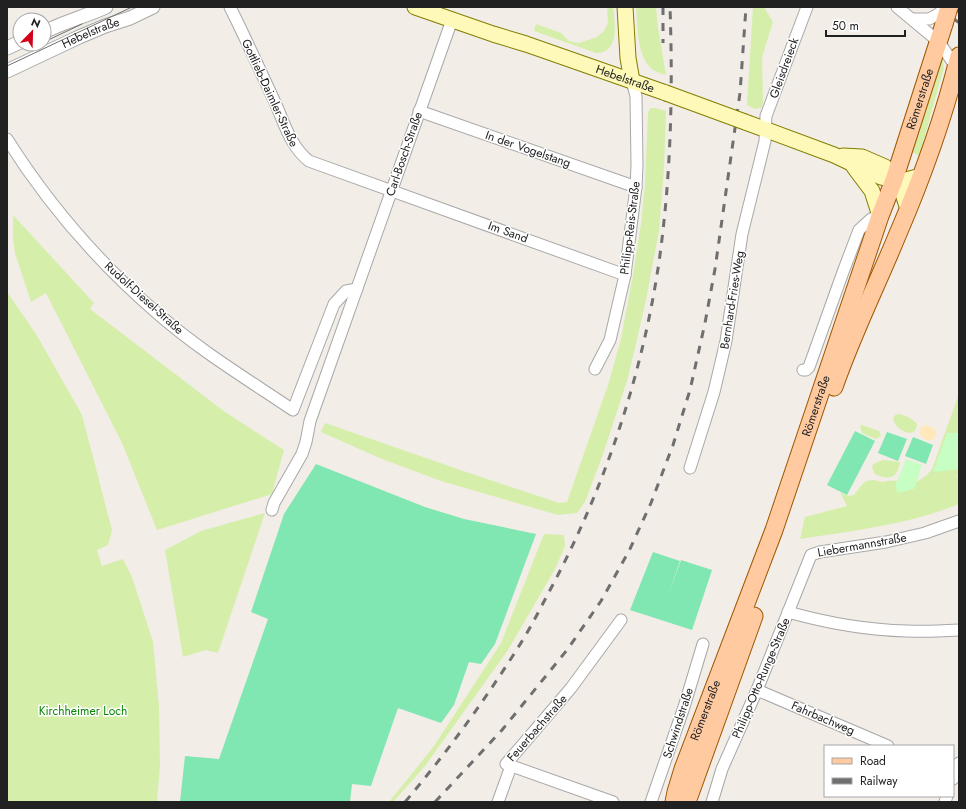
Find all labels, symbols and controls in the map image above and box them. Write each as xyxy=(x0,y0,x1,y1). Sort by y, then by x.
north arrow xyxy=(12,12,52,52)
scale bar xyxy=(826,12,905,38)
street label: Hebelstraße xyxy=(59,13,122,53)
text: N xyxy=(29,14,43,32)
text: 50 m xyxy=(832,17,859,35)
street label: Gleisdreieck xyxy=(765,34,804,101)
street label: Gottlieb-Daimler-Straße xyxy=(237,36,303,150)
street label: Hebelstraße xyxy=(593,60,657,97)
street label: Römerstraße xyxy=(902,66,938,132)
street label: Carl-Bosch-Straße xyxy=(381,109,427,199)
street label: In der Vogelstang xyxy=(483,126,573,172)
street label: Philipp-Reis-Straße xyxy=(615,180,645,276)
street label: Im Sand xyxy=(485,216,531,248)
street label: Bernhard-Fries-Weg xyxy=(715,250,749,350)
street label: Rudolf-Diesel-Straße xyxy=(100,257,188,339)
street label: Römerstraße xyxy=(797,373,835,439)
street label: Liebermannstraße xyxy=(816,528,908,562)
street label: Philipp-Otto-Runge-Straße xyxy=(727,615,795,741)
street label: Römerstraße xyxy=(686,677,725,743)
street label: Schwindstraße xyxy=(658,685,698,761)
street label: Feuerbachstraße xyxy=(503,691,571,765)
street label: Fahrbachweg xyxy=(788,697,858,739)
park label: Kirchheimer Loch xyxy=(39,702,127,720)
legend xyxy=(824,745,954,797)
text: Road xyxy=(860,752,886,770)
text: Railway xyxy=(860,772,898,790)

